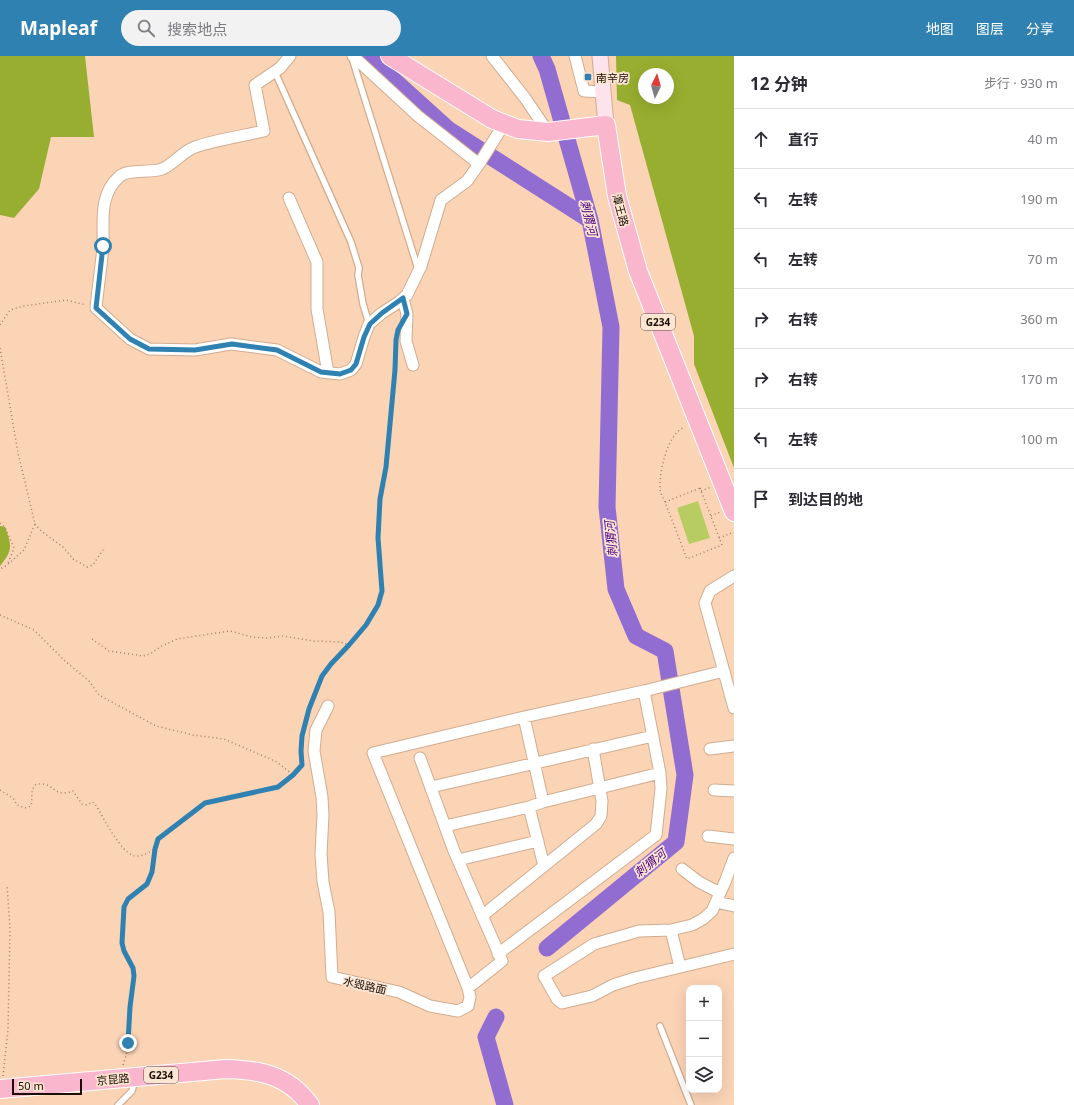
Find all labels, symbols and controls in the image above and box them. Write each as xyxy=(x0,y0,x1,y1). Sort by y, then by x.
search box xyxy=(121,10,401,46)
text: Mapleaf xyxy=(20,15,97,41)
icon: search xyxy=(135,17,157,39)
text: 搜索地点 xyxy=(167,19,227,39)
text: 地图 xyxy=(926,19,954,38)
text: 图层 xyxy=(976,19,1004,38)
text: 分享 xyxy=(1026,19,1054,38)
north arrow xyxy=(638,68,674,104)
place label: 南辛房 xyxy=(596,70,629,85)
marker: 南辛房 xyxy=(583,72,593,82)
text: 12 分钟 xyxy=(750,72,808,95)
text: 步行 · 930 m xyxy=(984,74,1058,92)
icon: ahead xyxy=(750,128,772,150)
text: 直行 xyxy=(788,129,818,149)
text: 40 m xyxy=(1028,130,1058,148)
icon: left xyxy=(750,188,772,210)
text: 左转 xyxy=(788,189,818,209)
text: 190 m xyxy=(1020,190,1058,208)
street label: 潭王路 xyxy=(609,192,633,228)
water label: 刺猬河 xyxy=(576,198,602,239)
route start xyxy=(94,237,112,255)
icon: left xyxy=(750,248,772,270)
text: 左转 xyxy=(788,249,818,269)
text: 70 m xyxy=(1028,250,1058,268)
icon: right xyxy=(750,308,772,330)
text: 右转 xyxy=(788,309,818,329)
text: 360 m xyxy=(1020,310,1058,328)
road number: G234 xyxy=(641,314,675,330)
icon: right xyxy=(750,368,772,390)
text: 右转 xyxy=(788,369,818,389)
text: 170 m xyxy=(1020,370,1058,388)
icon: left xyxy=(750,428,772,450)
text: 左转 xyxy=(788,429,818,449)
text: 100 m xyxy=(1020,430,1058,448)
icon: arrive xyxy=(750,488,772,510)
text: 到达目的地 xyxy=(788,489,863,509)
water label: 刺猬河 xyxy=(600,518,621,558)
water label: 刺猬河 xyxy=(631,844,671,881)
street label: 水毁路面 xyxy=(342,973,388,997)
map controls xyxy=(686,985,722,1093)
button: + xyxy=(686,985,722,1021)
button: − xyxy=(686,1021,722,1057)
route end xyxy=(119,1034,137,1052)
button: layers xyxy=(686,1057,722,1093)
road number: G234 xyxy=(144,1067,178,1083)
street label: 京昆路 xyxy=(96,1070,130,1088)
scale bar xyxy=(12,1077,82,1096)
text: 50 m xyxy=(18,1078,44,1093)

